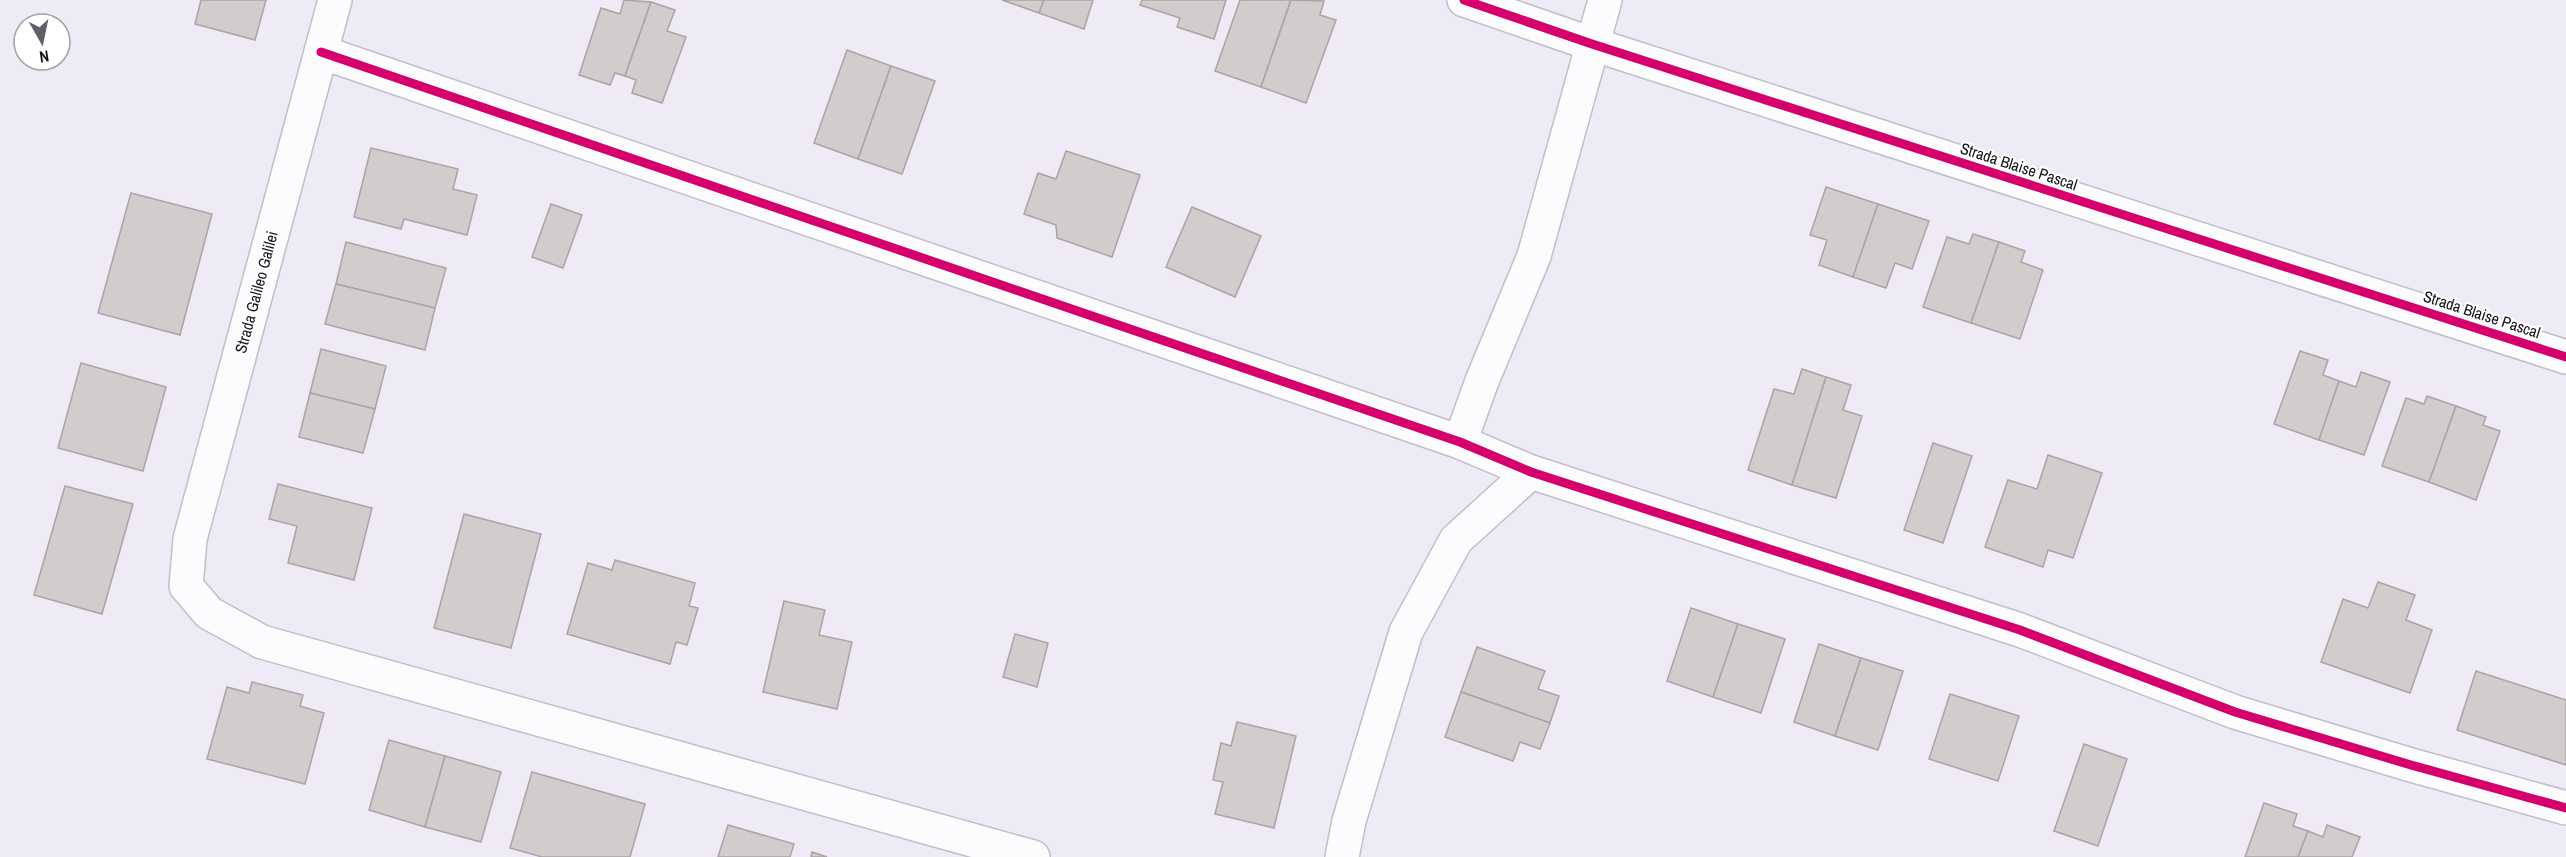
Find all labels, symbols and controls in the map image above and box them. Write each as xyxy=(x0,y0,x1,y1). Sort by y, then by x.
north arrow xyxy=(12,12,72,72)
text: N xyxy=(38,45,51,68)
street label: Strada Blaise Pascal xyxy=(1958,137,2080,195)
street label: Strada Galileo Galilei xyxy=(229,229,283,355)
street label: Strada Blaise Pascal xyxy=(2421,285,2543,343)

